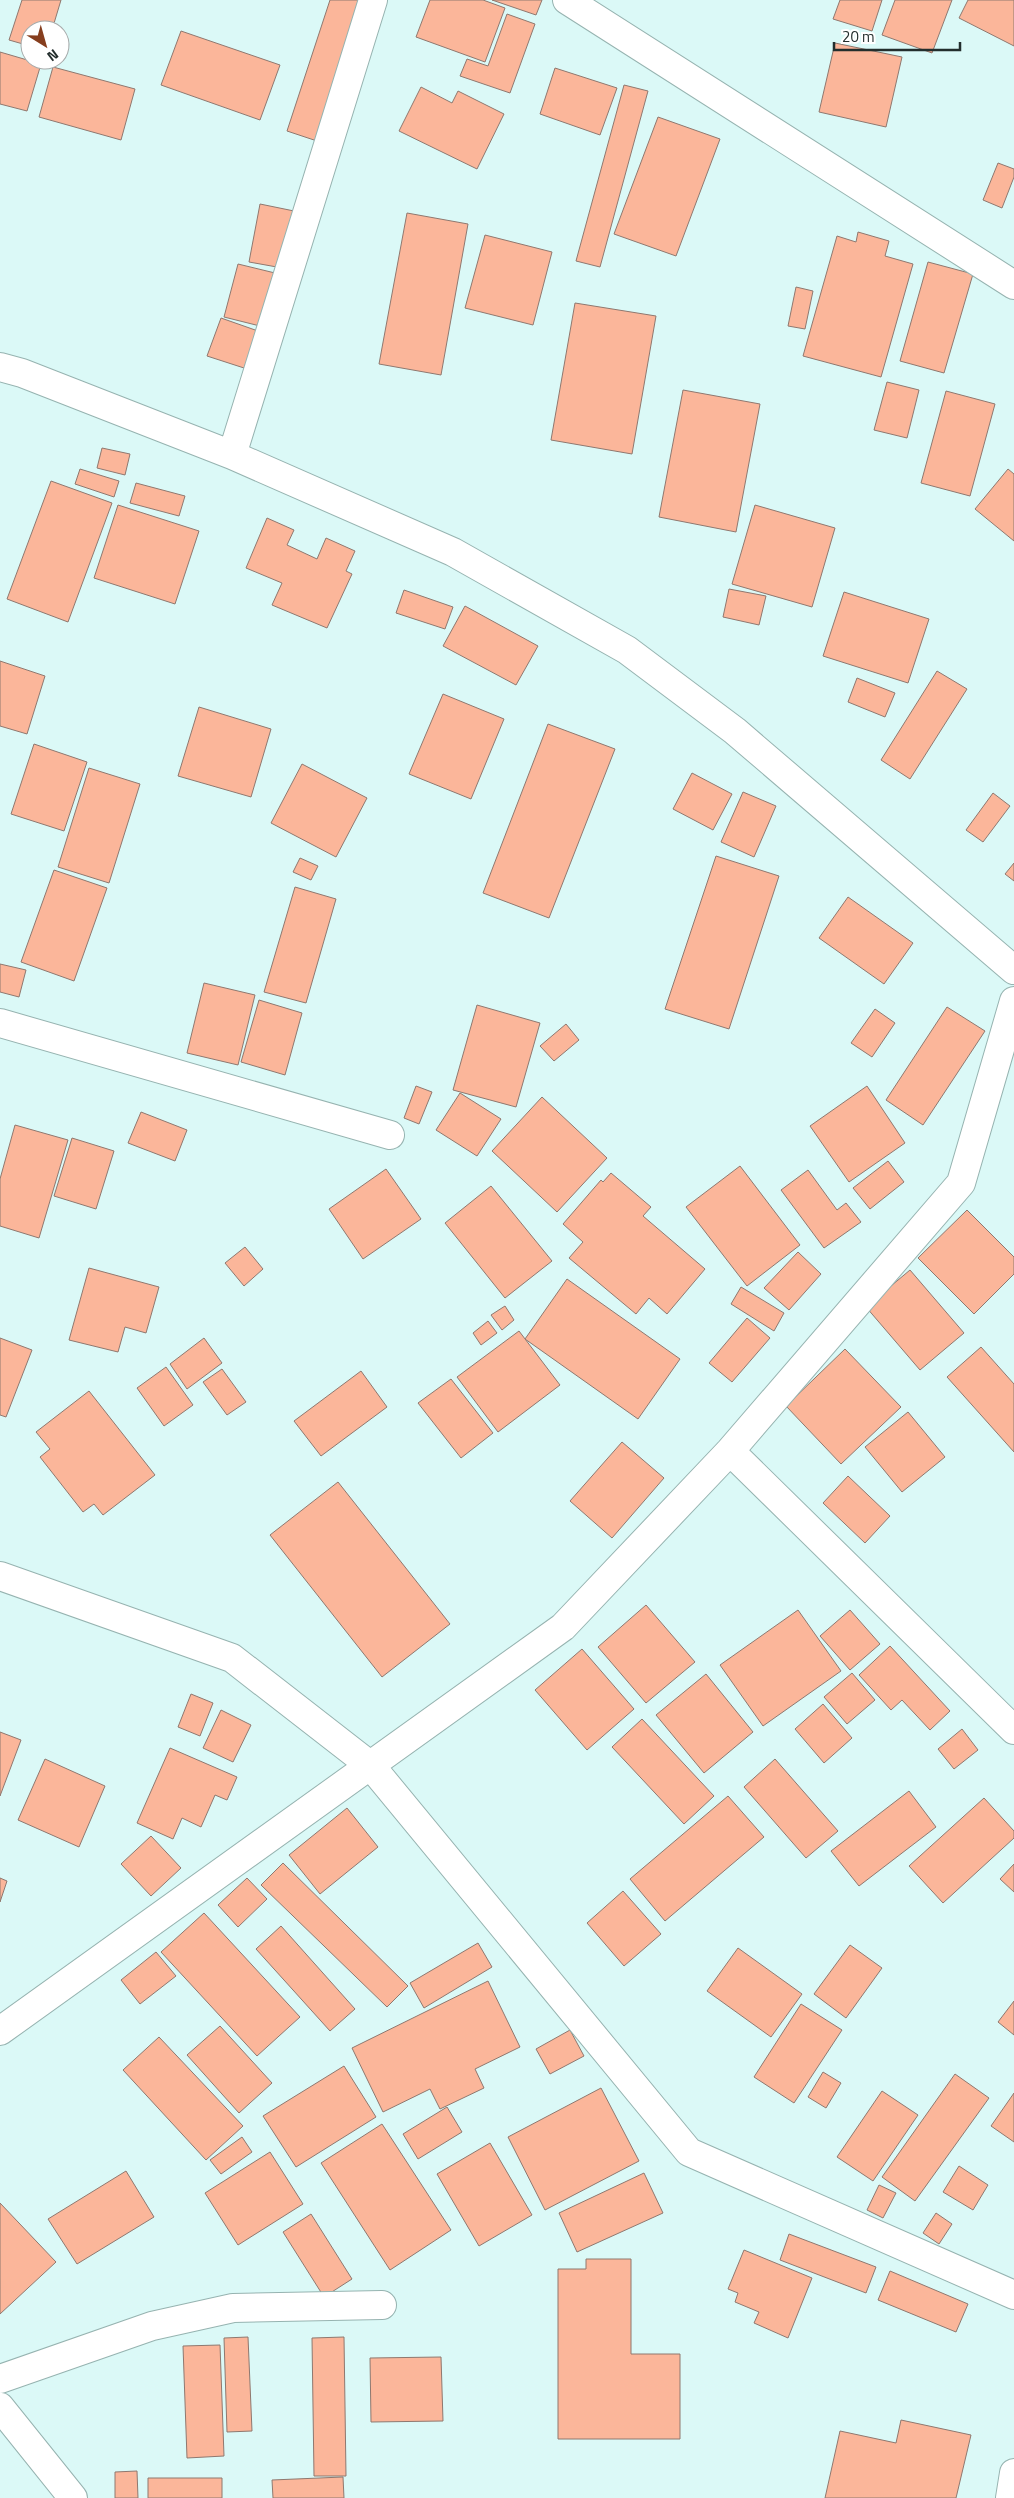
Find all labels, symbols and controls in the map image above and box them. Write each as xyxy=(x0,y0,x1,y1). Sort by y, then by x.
north arrow xyxy=(20,20,70,70)
scale bar xyxy=(834,20,960,52)
text: 20 m xyxy=(842,25,875,48)
text: N xyxy=(43,44,63,67)

